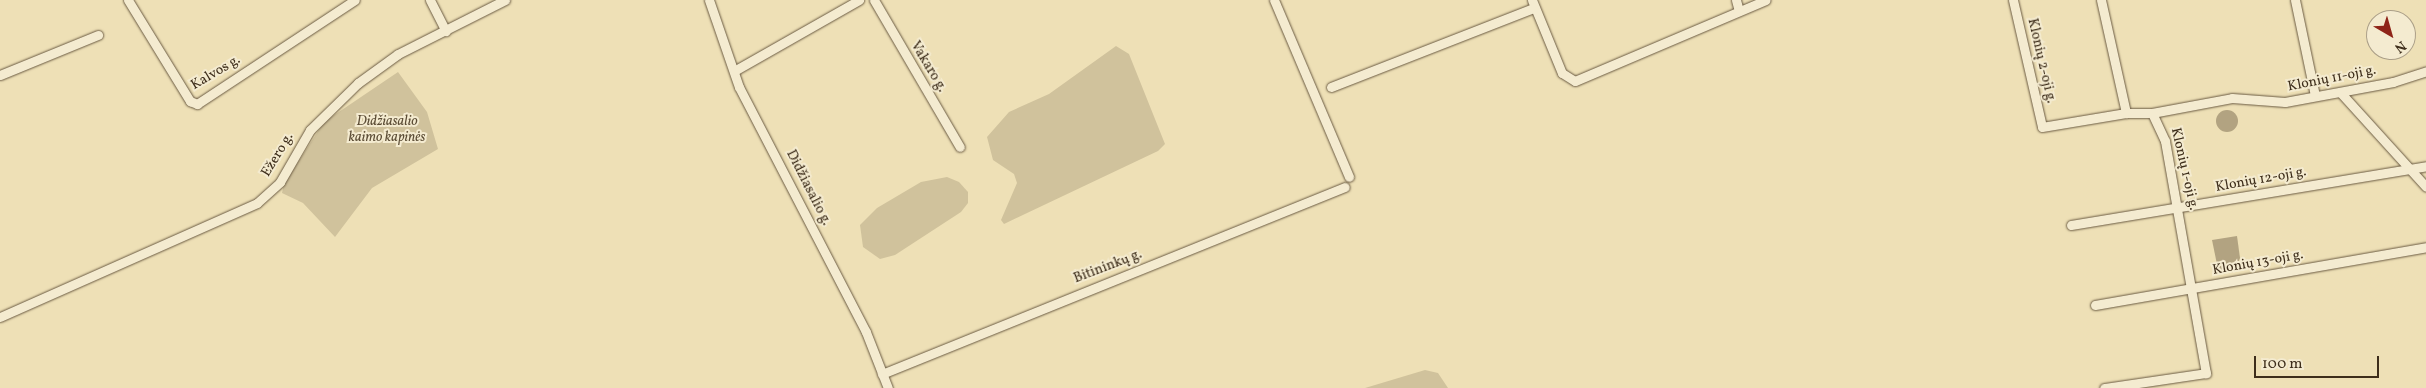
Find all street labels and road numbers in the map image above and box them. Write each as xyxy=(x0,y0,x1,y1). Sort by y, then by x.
street label: Klonių 2-oji g. xyxy=(2023,17,2059,105)
street label: Vakaro g. xyxy=(906,38,950,96)
street label: Kalvos g. xyxy=(188,52,244,94)
street label: Klonių 11-oji g. xyxy=(2286,62,2378,96)
street label: Klonių 1-oji g. xyxy=(2166,126,2202,212)
street label: Ežero g. xyxy=(258,130,298,180)
street label: Didžiasalio g. xyxy=(782,147,834,229)
street label: Klonių 12-oji g. xyxy=(2214,164,2308,196)
street label: Bitininkų g. xyxy=(1071,246,1145,288)
street label: Klonių 13-oji g. xyxy=(2211,247,2305,279)

